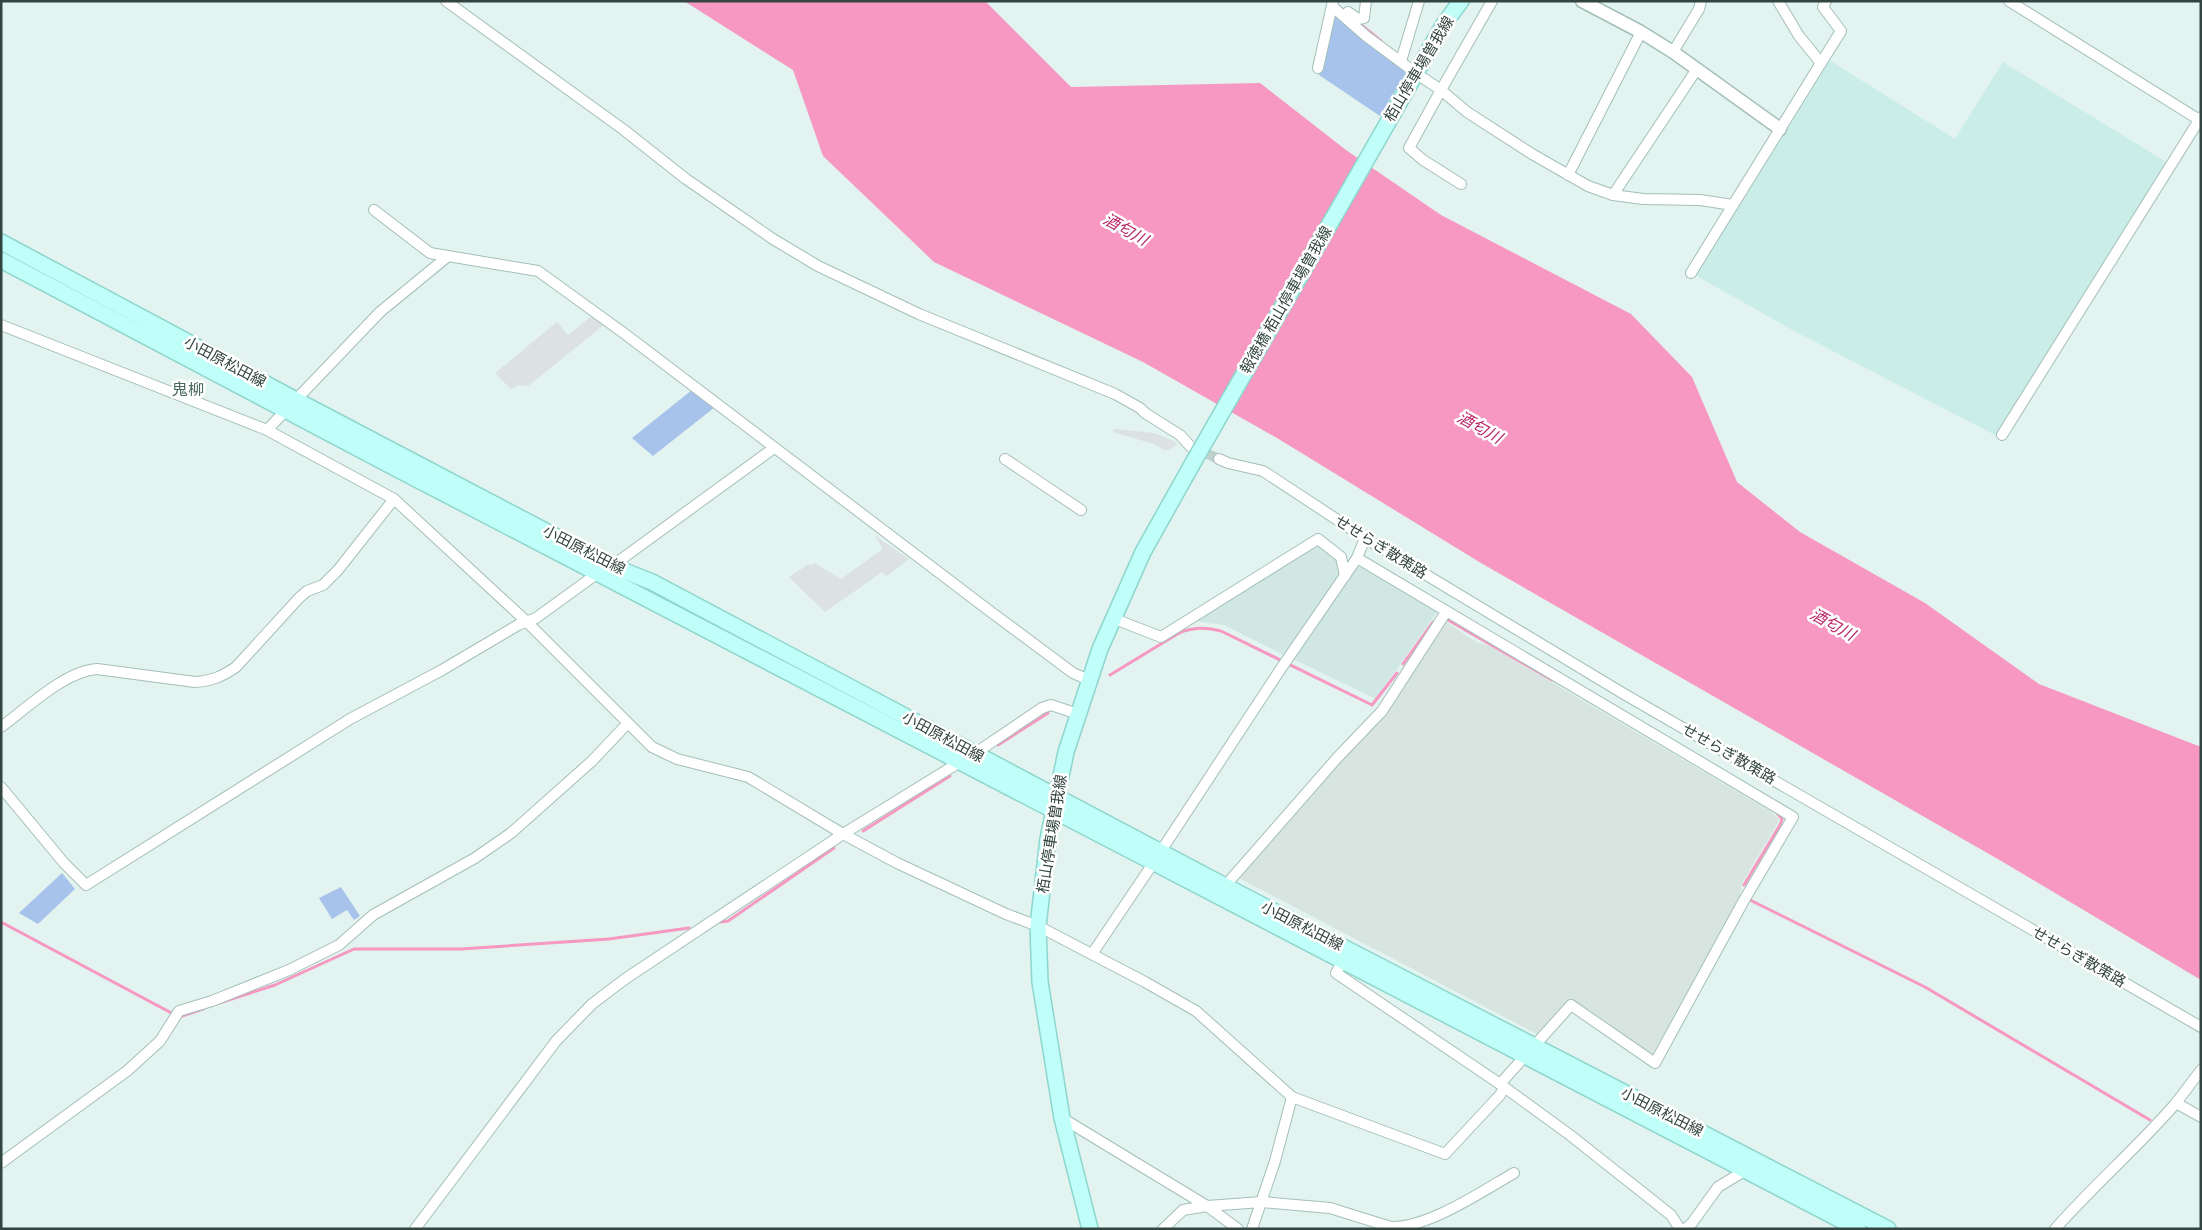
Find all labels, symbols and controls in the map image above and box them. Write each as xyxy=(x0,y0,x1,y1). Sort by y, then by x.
street label: 栢山停車場曽我線 xyxy=(1380,13,1458,126)
water label: 酒匂川 xyxy=(1100,210,1153,251)
street label: 報徳橋 栢山停車場曽我線 xyxy=(1236,223,1337,377)
street label: 小田原松田線 xyxy=(181,333,269,392)
district label: 鬼柳 xyxy=(172,381,204,400)
water label: 酒匂川 xyxy=(1454,408,1507,449)
street label: せせらぎ散策路 xyxy=(1331,512,1430,583)
street label: 小田原松田線 xyxy=(539,522,628,579)
water label: 酒匂川 xyxy=(1807,605,1860,646)
street label: 小田原松田線 xyxy=(899,708,987,767)
street label: せせらぎ散策路 xyxy=(1679,720,1779,789)
street label: 栢山停車場曽我線 xyxy=(1034,773,1071,895)
street label: 小田原松田線 xyxy=(1257,898,1346,955)
street label: せせらぎ散策路 xyxy=(2029,923,2129,992)
street label: 小田原松田線 xyxy=(1617,1084,1706,1141)

